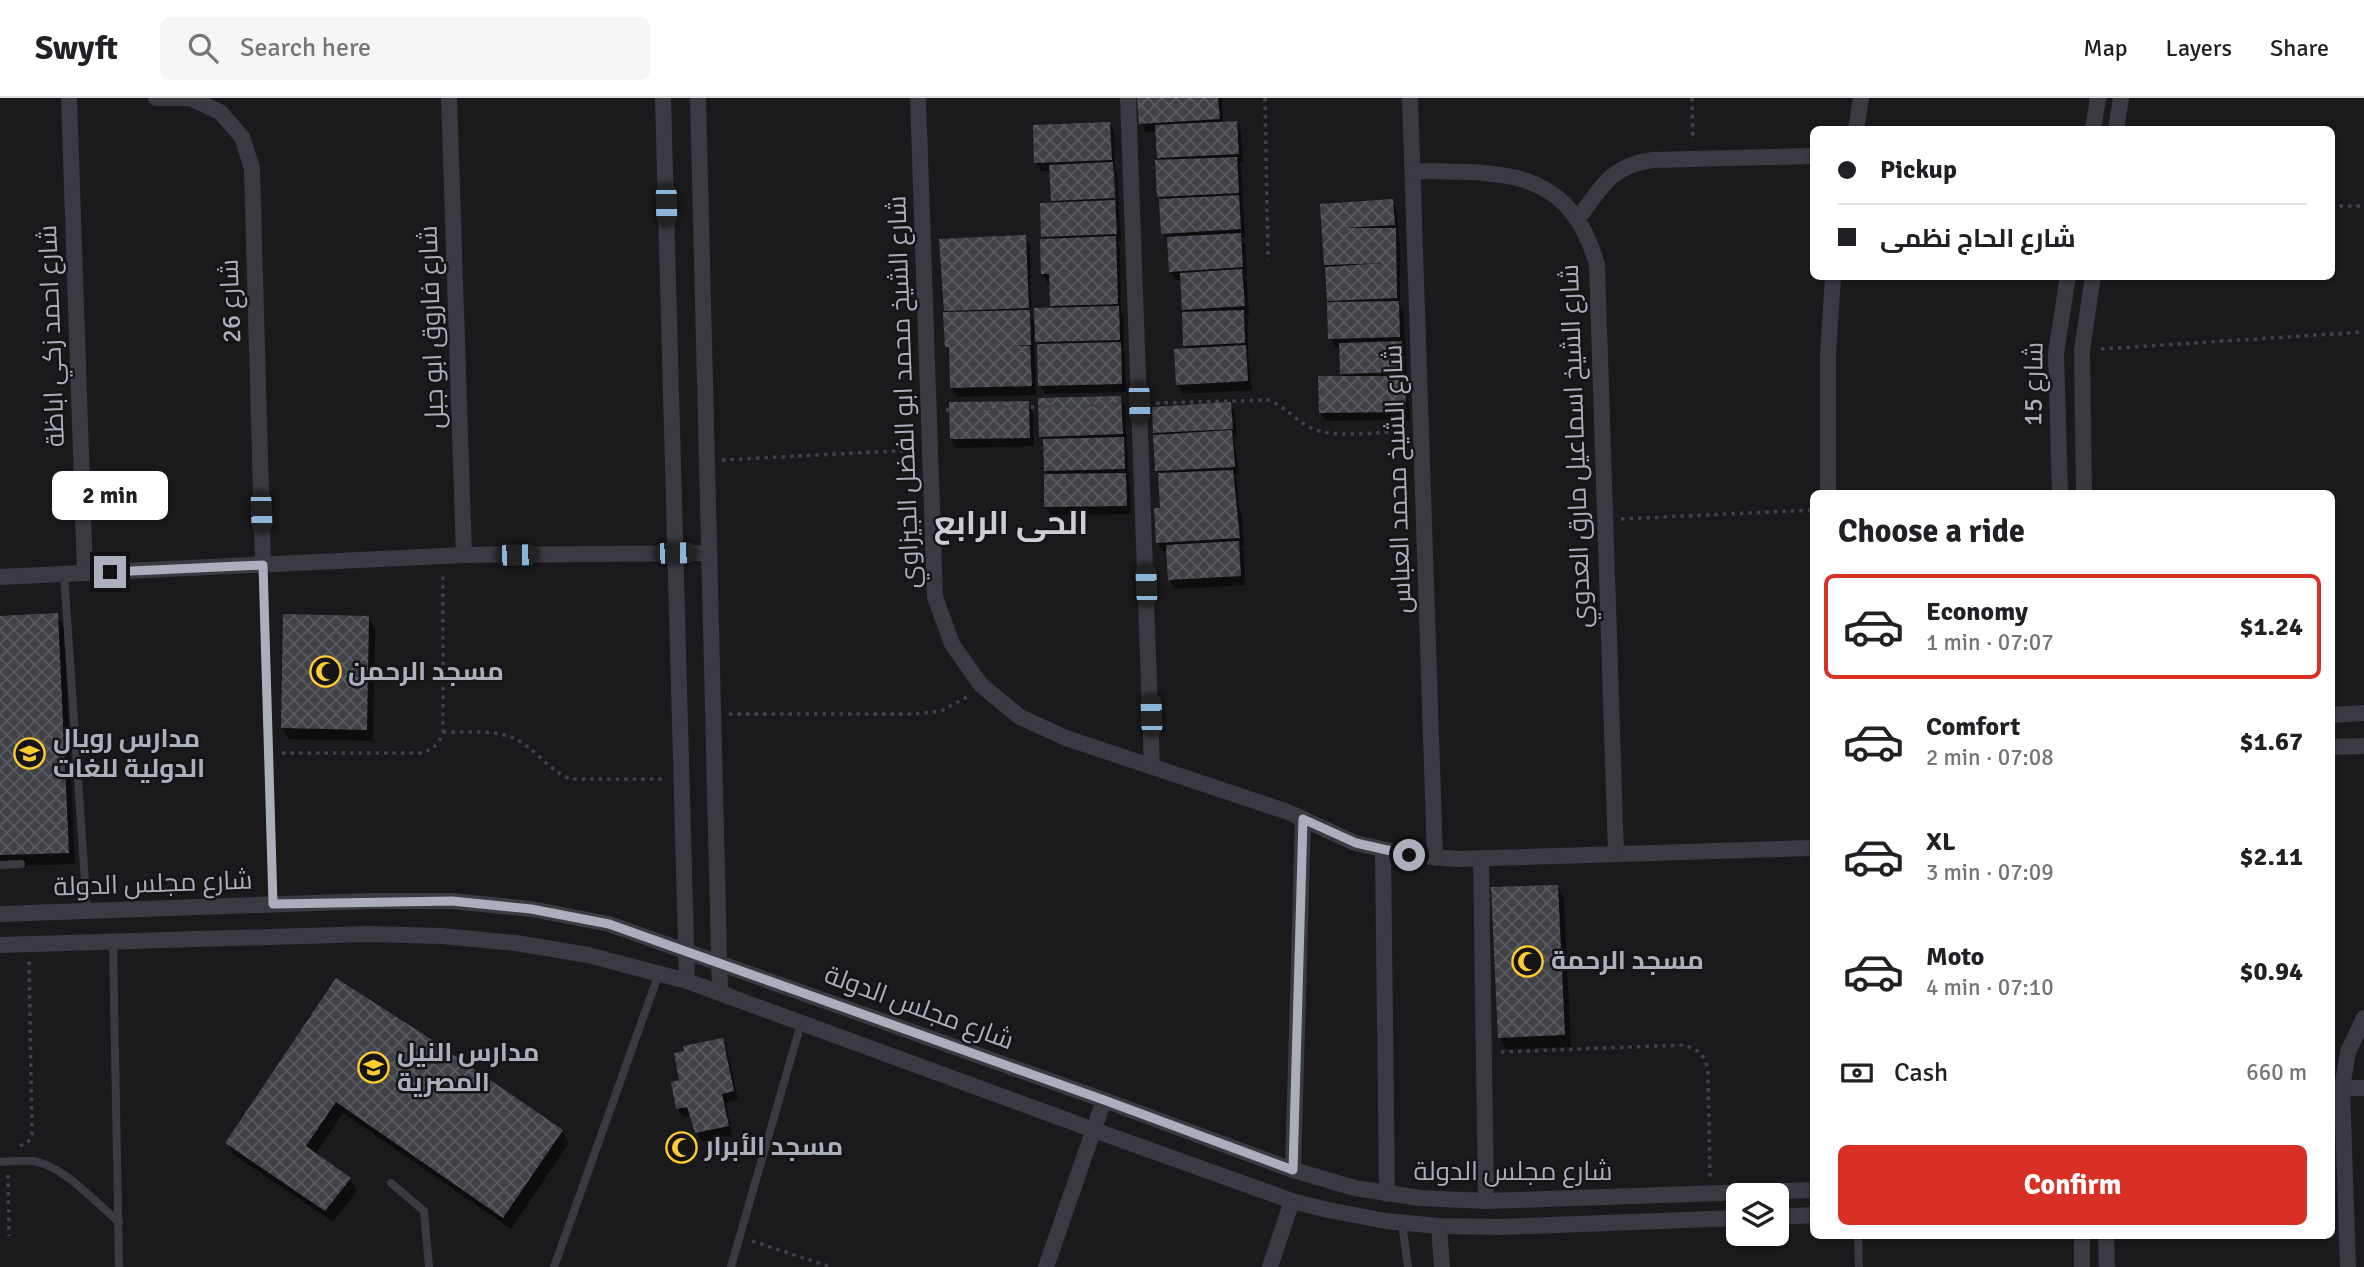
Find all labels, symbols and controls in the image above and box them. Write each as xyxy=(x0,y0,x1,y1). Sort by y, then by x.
search box xyxy=(160,17,650,80)
text: Swyft xyxy=(35,28,118,69)
icon: search xyxy=(184,29,222,67)
text: Search here xyxy=(240,32,371,64)
text: Map xyxy=(2083,33,2128,63)
text: Layers xyxy=(2166,33,2232,63)
text: Share xyxy=(2270,33,2329,63)
text: Pickup xyxy=(1880,154,1957,186)
car xyxy=(656,184,677,226)
street label: شارع الشيخ محمد ابو الفضل الجيزاوي xyxy=(881,195,930,589)
text: شارع الحاج نظمى xyxy=(1880,223,2076,255)
street label: شارع احمد زكي اباظة xyxy=(32,224,76,448)
street label: شارع فاروق ابو جبل xyxy=(412,225,452,429)
street label: شارع 26 xyxy=(214,258,248,344)
street label: شارع الشيخ اسماعيل مارق العدوي xyxy=(1554,263,1601,629)
street label: شارع 15 xyxy=(2017,342,2051,426)
street label: شارع الشيخ محمد العباس xyxy=(1377,344,1419,614)
car xyxy=(1128,382,1151,424)
callout: 2 min xyxy=(52,470,168,519)
text: 2 min xyxy=(82,481,138,510)
car xyxy=(250,491,273,533)
district label: الحى الرابع xyxy=(934,503,1088,545)
text: Choose a ride xyxy=(1838,512,2025,551)
car xyxy=(654,542,697,564)
car xyxy=(496,544,539,566)
route end xyxy=(94,556,126,588)
car xyxy=(1135,564,1158,606)
icon: car xyxy=(1842,595,1905,658)
text: Economy xyxy=(1926,596,2028,628)
text: $1.24 xyxy=(2239,611,2303,643)
text: 1 min · 07:07 xyxy=(1926,628,2054,657)
mosque icon: مسجد الرحمن xyxy=(308,655,342,689)
place label: مسجد الرحمن xyxy=(348,656,504,688)
car xyxy=(1140,694,1163,736)
icon: car xyxy=(1842,710,1905,773)
text: Comfort xyxy=(1926,711,2020,743)
place label: مدارس رويال الدولية للغات xyxy=(53,723,205,785)
text: $1.67 xyxy=(2239,726,2303,758)
school or university icon: مدارس رويال الدولية للغات xyxy=(13,737,47,771)
text: 2 min · 07:08 xyxy=(1926,743,2054,772)
icon: car xyxy=(1842,825,1905,888)
text: XL xyxy=(1926,826,1956,858)
route start xyxy=(1393,839,1425,871)
text: $2.11 xyxy=(2239,841,2303,873)
text: 3 min · 07:09 xyxy=(1926,858,2054,887)
street label: شارع مجلس الدولة xyxy=(53,865,253,903)
icon: car xyxy=(1842,940,1905,1003)
text: Moto xyxy=(1926,941,1984,973)
mosque icon: مسجد الرحمة xyxy=(1511,944,1545,978)
place label: مسجد الرحمة xyxy=(1551,945,1704,977)
text: $0.94 xyxy=(2239,956,2303,988)
street label: شارع مجلس الدولة xyxy=(820,959,1018,1057)
text: 4 min · 07:10 xyxy=(1926,973,2054,1002)
place label: مدارس النيل المصرية xyxy=(397,1037,539,1099)
school or university icon: مدارس النيل المصرية xyxy=(357,1051,391,1085)
icon: cash xyxy=(1838,1054,1876,1092)
text: Cash xyxy=(1894,1057,1948,1089)
text: 660 m xyxy=(2246,1058,2307,1087)
mosque icon: مسجد الأبرار xyxy=(665,1130,699,1164)
place label: مسجد الأبرار xyxy=(704,1131,843,1163)
button: Confirm xyxy=(1838,1145,2307,1225)
street label: شارع مجلس الدولة xyxy=(1414,1156,1612,1188)
map controls xyxy=(1726,1183,1789,1246)
button: layers xyxy=(1726,1183,1789,1246)

